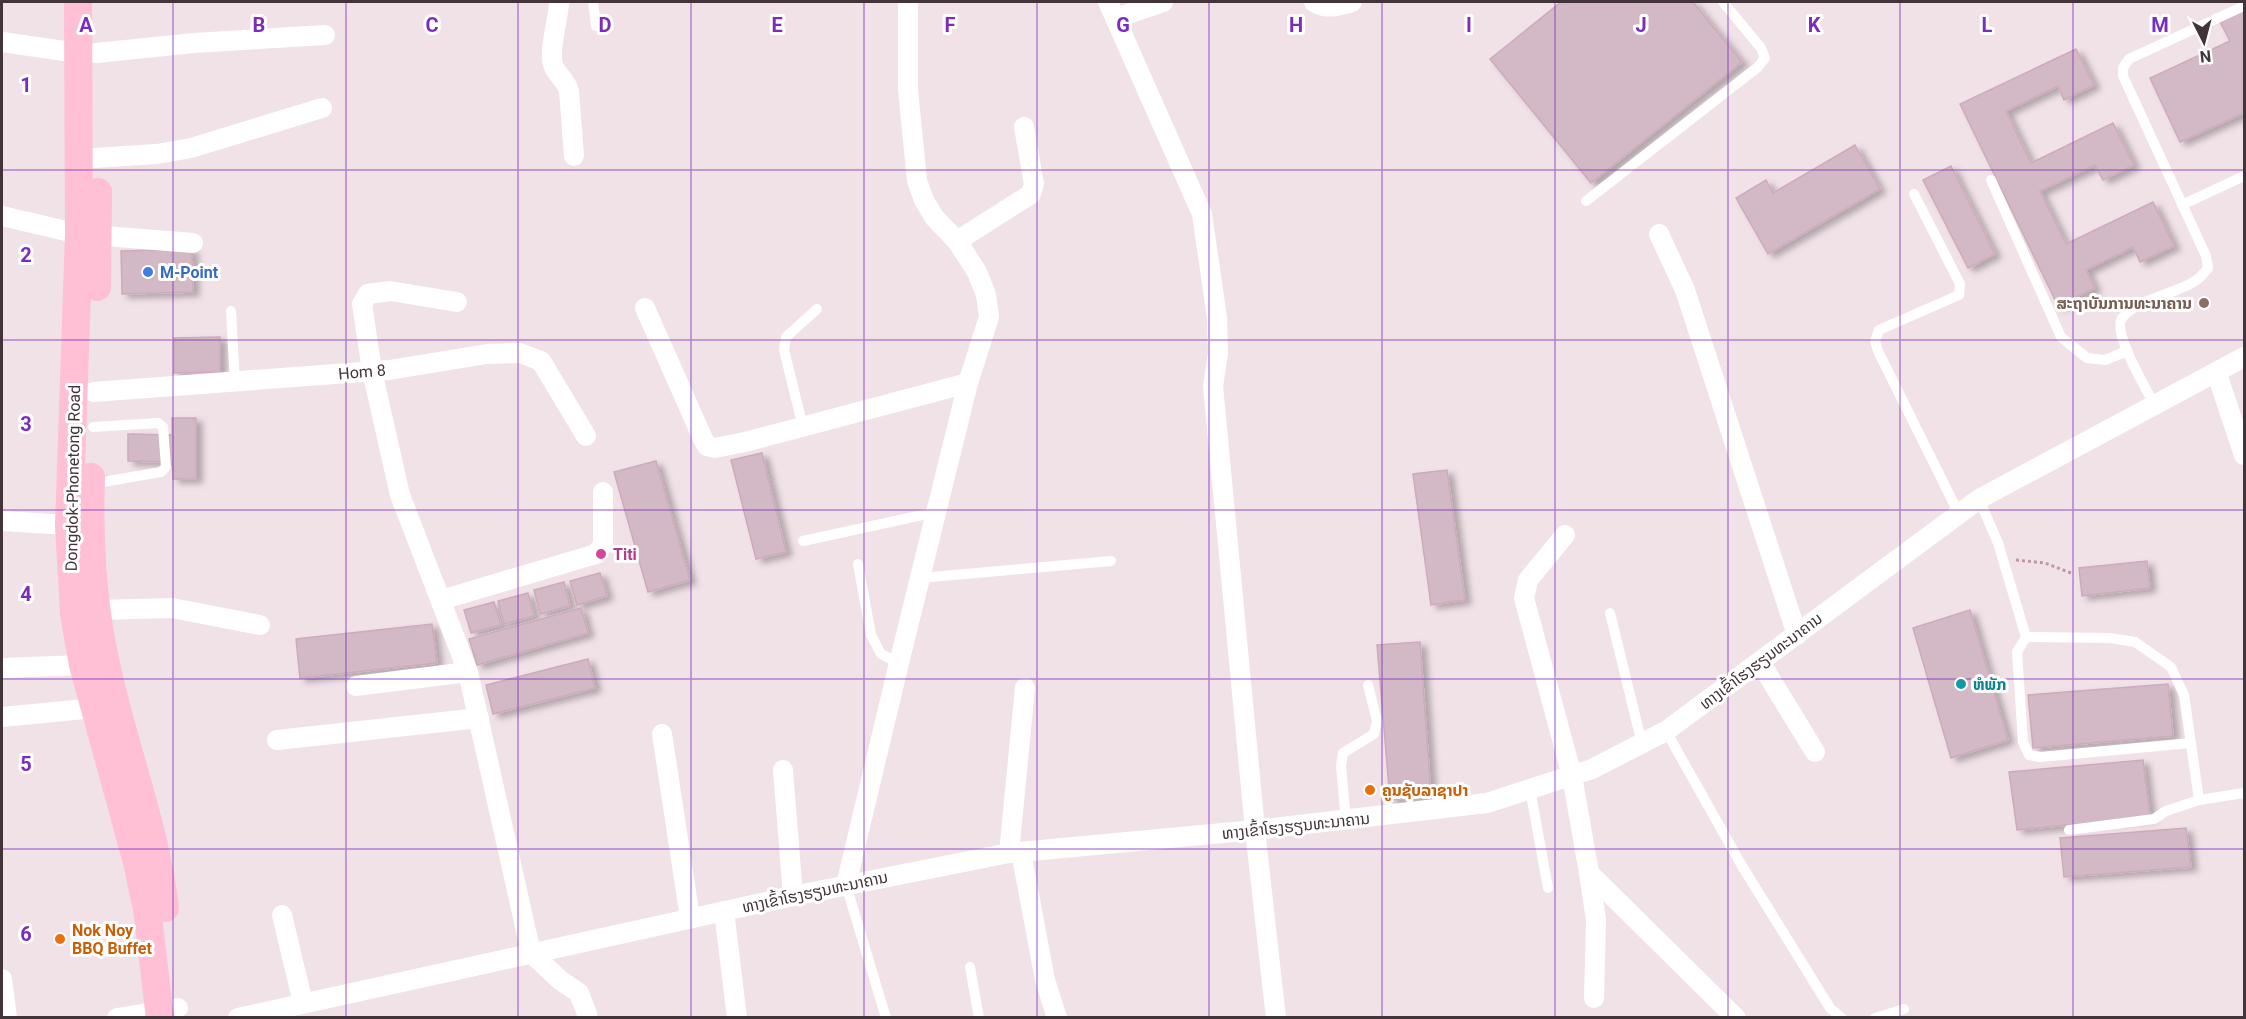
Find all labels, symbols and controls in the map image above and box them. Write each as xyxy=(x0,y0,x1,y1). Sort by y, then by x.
north arrow xyxy=(2174,12,2234,72)
text: A xyxy=(79,13,93,37)
text: B xyxy=(253,13,265,37)
text: C xyxy=(425,13,439,37)
text: D xyxy=(599,13,612,37)
text: E xyxy=(771,13,783,37)
text: F xyxy=(945,13,956,37)
text: G xyxy=(1116,13,1130,37)
text: H xyxy=(1289,13,1303,37)
text: I xyxy=(1466,13,1472,37)
text: J xyxy=(1635,13,1647,37)
text: K xyxy=(1808,13,1821,37)
text: L xyxy=(1982,13,1993,37)
text: M xyxy=(2151,13,2169,37)
text: N xyxy=(2199,46,2212,66)
text: 1 xyxy=(20,73,32,97)
text: 2 xyxy=(20,243,32,267)
place label: M-Point xyxy=(160,263,219,282)
marker: M-Point xyxy=(141,265,155,279)
place label: ສະຖາບັນການທະນາຄານ xyxy=(2056,294,2192,313)
marker: ສະຖາບັນການທະນາຄານ xyxy=(2197,296,2211,310)
street label: Hom 8 xyxy=(337,360,387,384)
street label: Dongdok-Phonetong Road xyxy=(62,385,84,571)
text: 3 xyxy=(20,412,32,436)
place label: Titi xyxy=(613,545,637,564)
marker: Titi xyxy=(594,547,608,561)
text: 4 xyxy=(20,582,32,606)
street label: ທາງເຂົ້າໂຮງຮຽນທະນາຄານ xyxy=(1695,607,1827,714)
place label: ຫໍພັກ xyxy=(1973,675,2006,694)
marker: ຫໍພັກ xyxy=(1954,677,1968,691)
text: 5 xyxy=(20,752,32,776)
place label: ຄູນຊັບລາຊາປາ xyxy=(1382,781,1468,802)
marker: ຄູນຊັບລາຊາປາ xyxy=(1363,783,1377,797)
street label: ທາງເຂົ້າໂຮງຮຽນທະນາຄານ xyxy=(1221,807,1371,844)
street label: ທາງເຂົ້າໂຮງຮຽນທະນາຄານ xyxy=(740,865,890,918)
place label: Nok Noy BBQ Buffet xyxy=(72,921,153,958)
text: 6 xyxy=(20,922,32,946)
marker: Nok Noy BBQ Buffet xyxy=(53,932,67,946)

